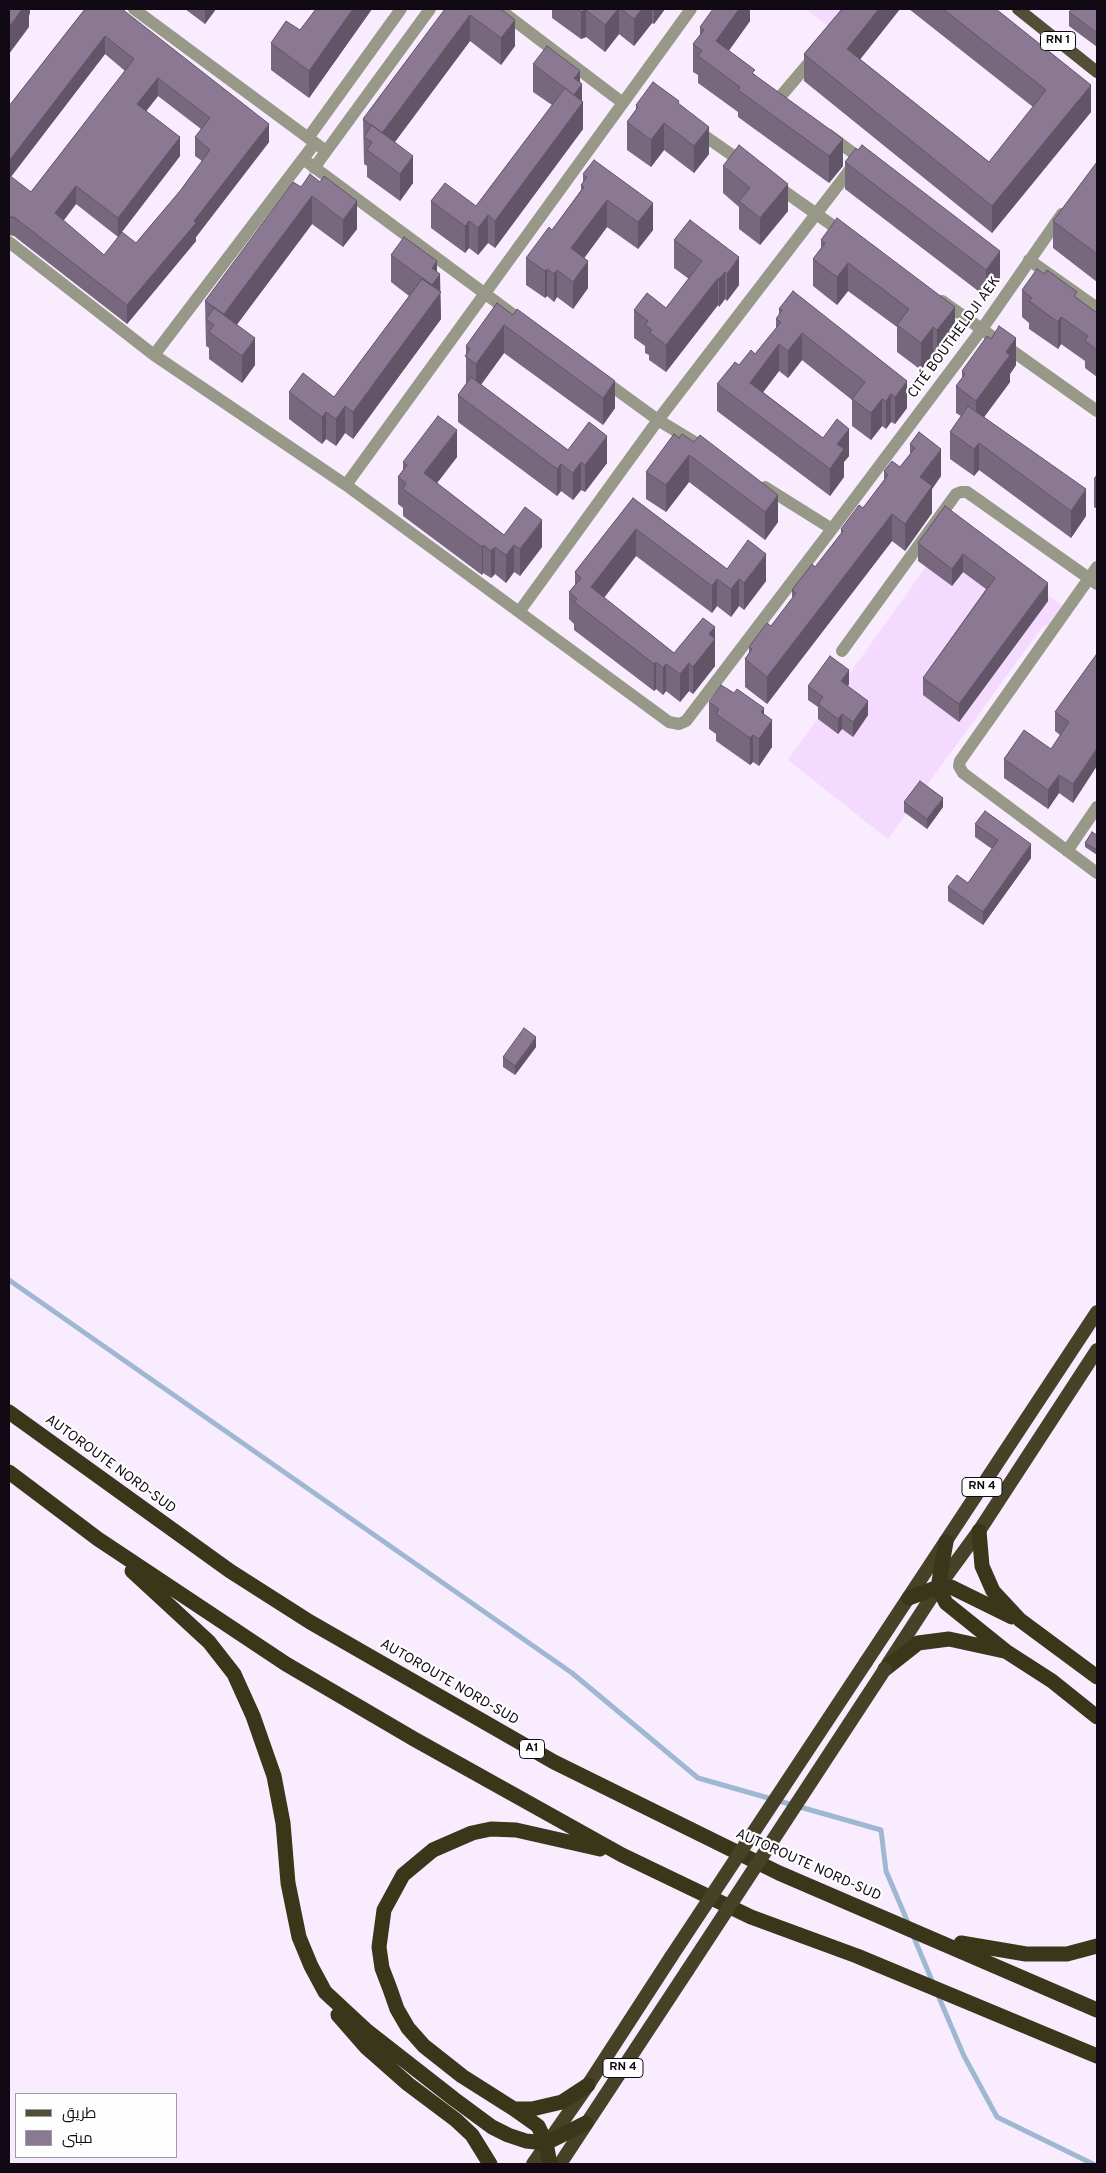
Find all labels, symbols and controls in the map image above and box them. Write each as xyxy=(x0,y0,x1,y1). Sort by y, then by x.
road number: RN 1 xyxy=(1040,31,1076,50)
street label: CITÉ BOUTHELDJI AEK xyxy=(905,274,1005,402)
street label: AUTOROUTE NORD-SUD xyxy=(42,1412,178,1518)
road number: RN 4 xyxy=(962,1478,1002,1496)
street label: AUTOROUTE NORD-SUD xyxy=(377,1636,521,1730)
road number: A1 xyxy=(520,1740,544,1758)
street label: AUTOROUTE NORD-SUD xyxy=(733,1826,883,1906)
road number: RN 4 xyxy=(603,2058,643,2078)
legend xyxy=(15,2093,178,2158)
text: طريق xyxy=(62,2105,96,2124)
text: مبنى xyxy=(62,2130,93,2149)

